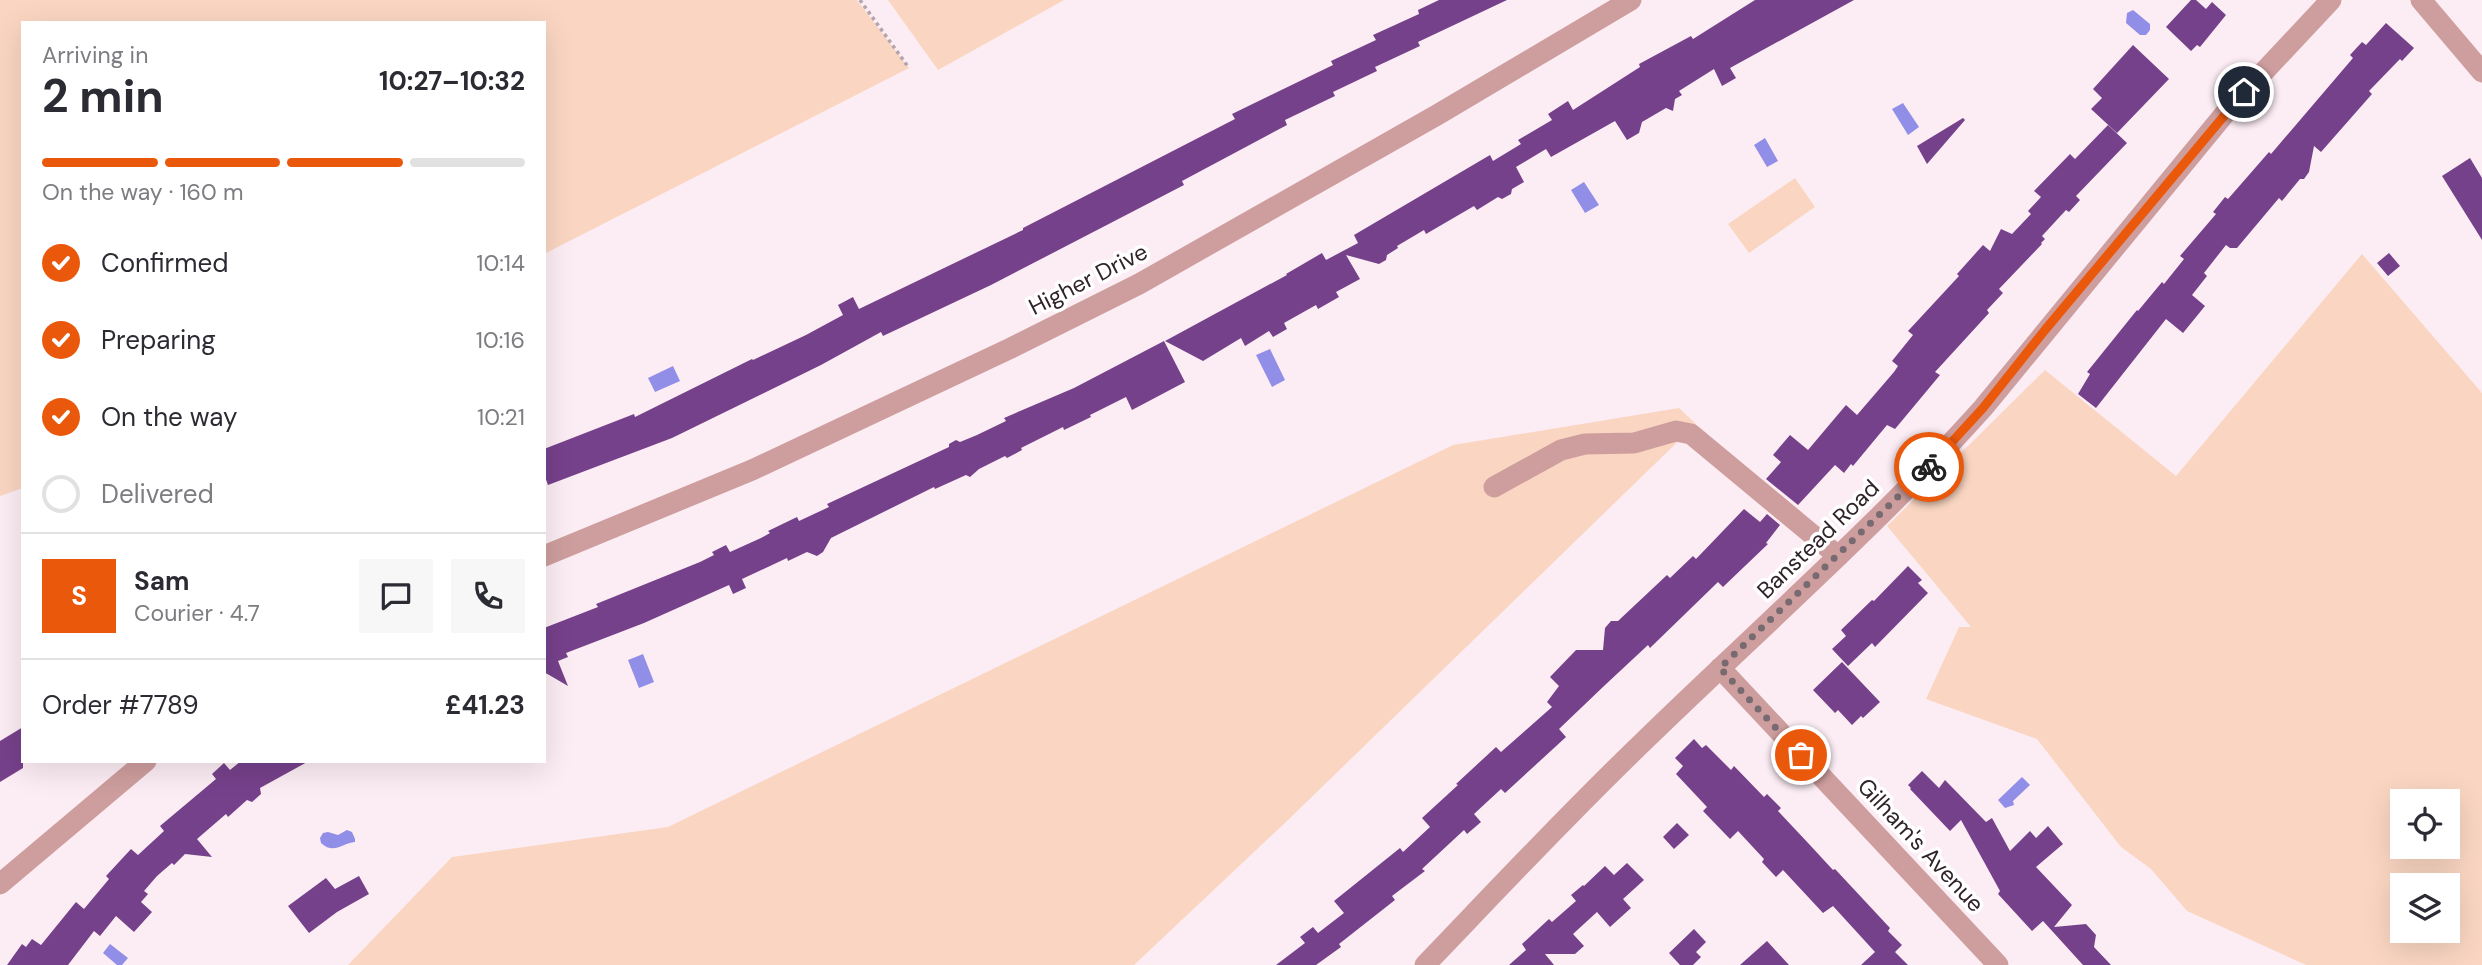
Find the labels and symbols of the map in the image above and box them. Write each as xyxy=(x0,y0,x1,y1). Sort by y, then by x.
pin xyxy=(2214,62,2274,122)
street label: Higher Drive xyxy=(1024,236,1152,322)
courier xyxy=(1894,432,1964,502)
street label: Banstead Road xyxy=(1750,473,1886,605)
pin xyxy=(1771,725,1831,785)
street label: Gilham's Avenue xyxy=(1851,772,1991,918)

